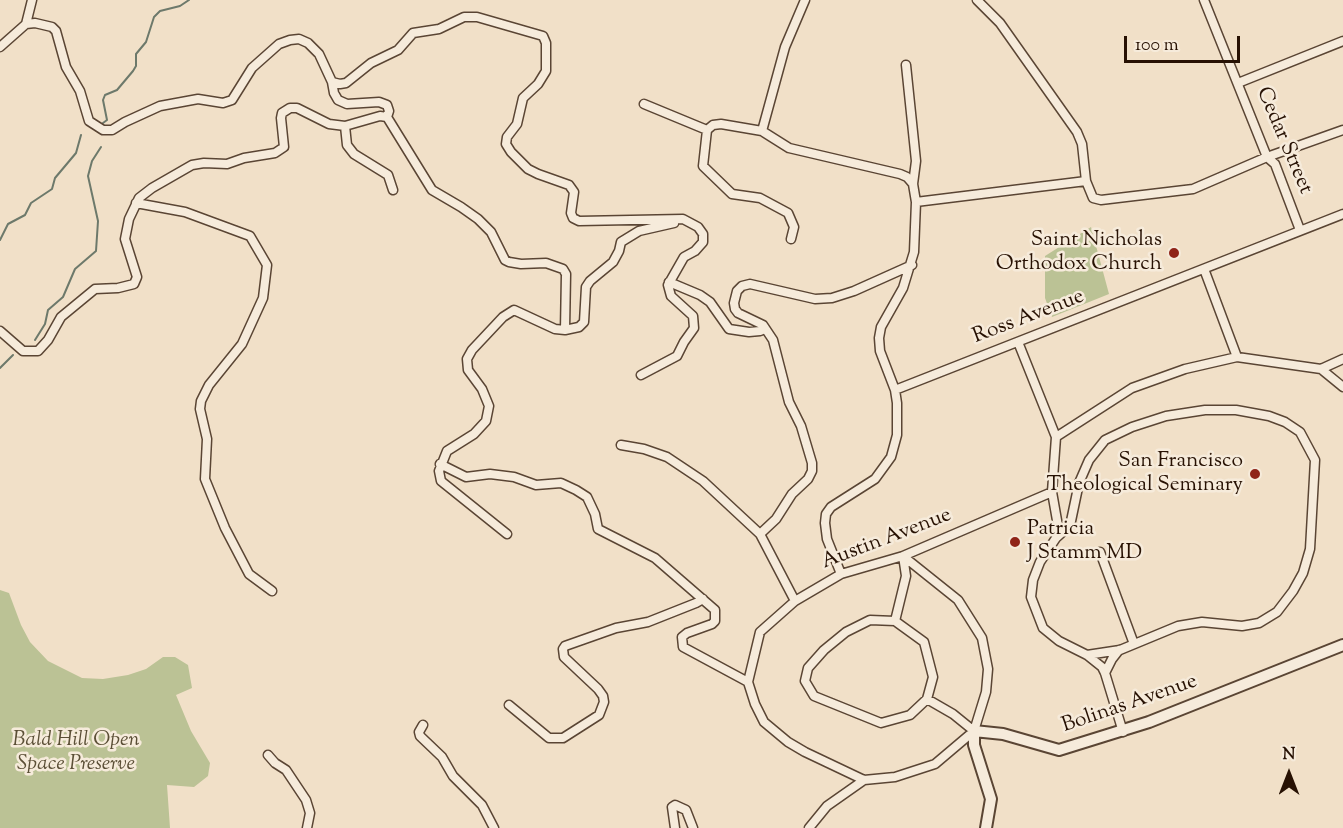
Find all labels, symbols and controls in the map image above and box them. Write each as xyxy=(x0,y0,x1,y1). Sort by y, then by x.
scale bar xyxy=(1127,24,1242,62)
text: 100 m xyxy=(1135,33,1179,59)
street label: Cedar Street xyxy=(1249,84,1317,198)
place label: Saint Nicholas Orthodox Church xyxy=(996,228,1162,278)
marker: Saint Nicholas Orthodox Church xyxy=(1167,246,1181,260)
street label: Ross Avenue xyxy=(970,285,1088,351)
place label: San Francisco Theological Seminary xyxy=(1046,449,1243,499)
marker: San Francisco Theological Seminary xyxy=(1248,467,1262,481)
street label: Austin Avenue xyxy=(819,504,955,576)
place label: Patricia J Stamm MD xyxy=(1027,517,1142,567)
marker: Patricia J Stamm MD xyxy=(1008,535,1022,549)
street label: Bolinas Avenue xyxy=(1059,670,1201,740)
park label: Bald Hill Open Space Preserve xyxy=(12,728,140,778)
north arrow xyxy=(1259,744,1319,804)
text: N xyxy=(1283,744,1295,767)

